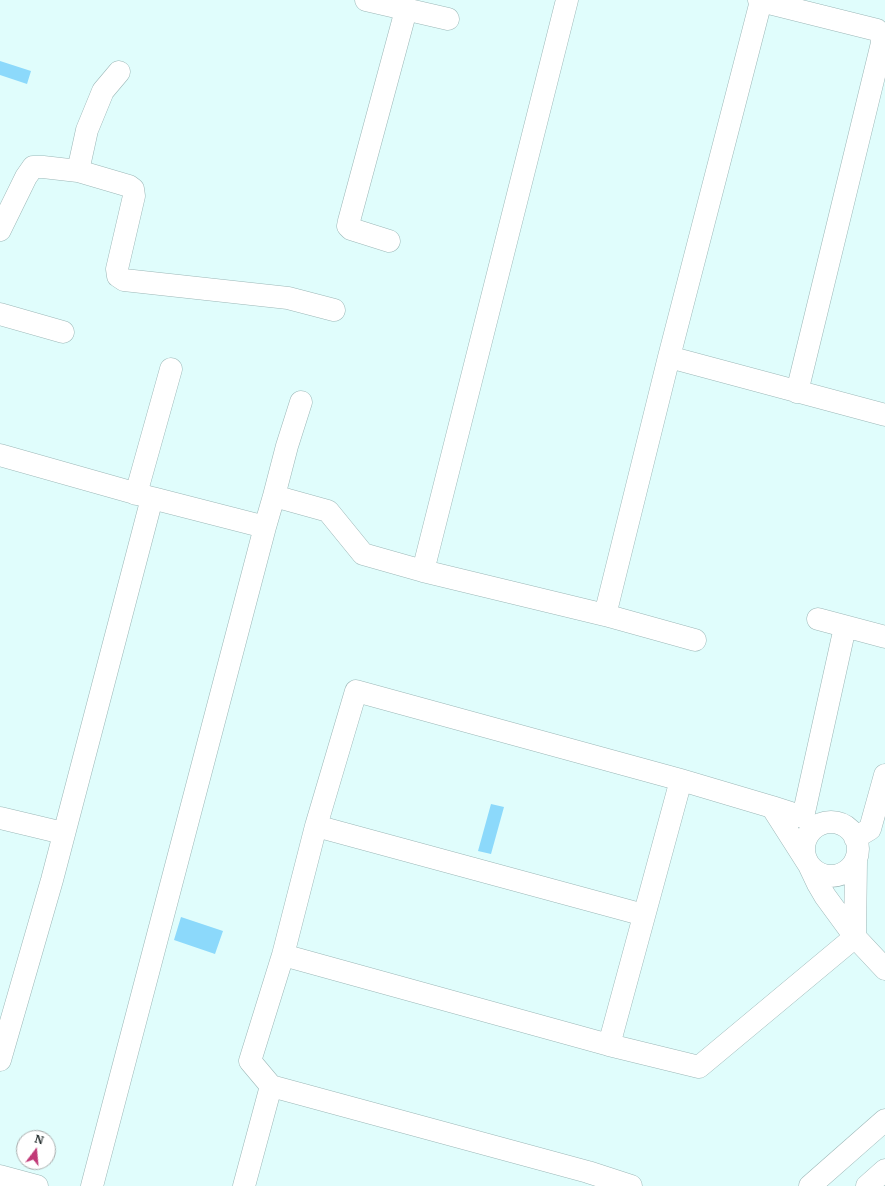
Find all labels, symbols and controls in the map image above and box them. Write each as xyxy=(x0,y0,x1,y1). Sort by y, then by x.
north arrow xyxy=(16,1130,56,1170)
text: N xyxy=(33,1131,45,1147)

